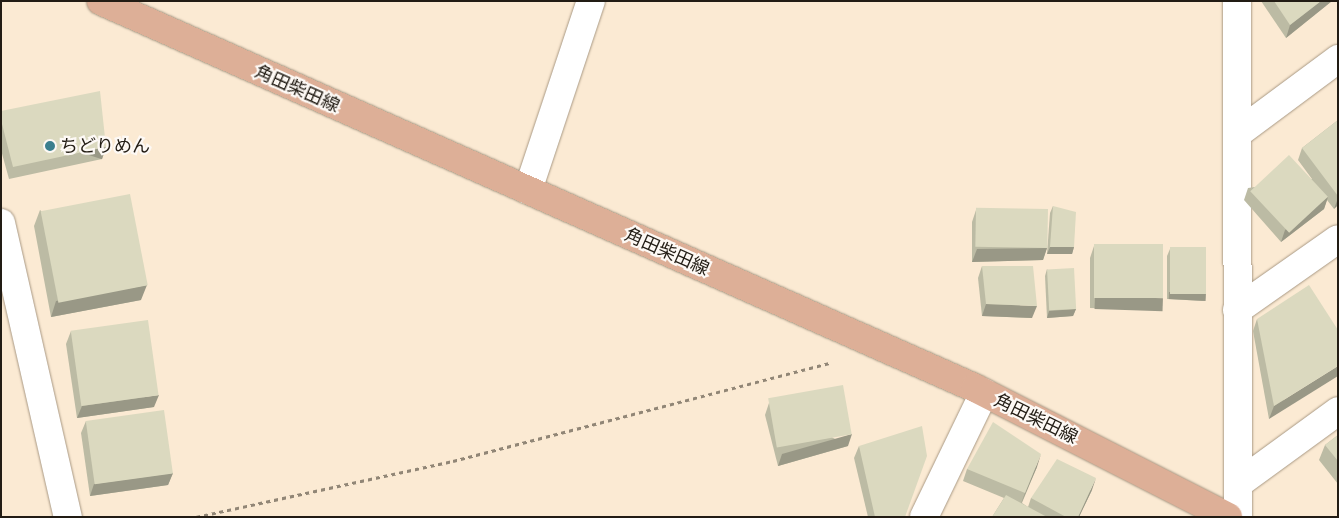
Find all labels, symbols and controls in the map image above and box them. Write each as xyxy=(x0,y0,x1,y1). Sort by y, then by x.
street label: 角田柴田線 xyxy=(251,61,343,117)
place label: ちどりめん xyxy=(60,135,150,157)
marker: ちどりめん xyxy=(44,140,56,152)
street label: 角田柴田線 xyxy=(621,224,713,280)
street label: 角田柴田線 xyxy=(991,390,1081,448)

